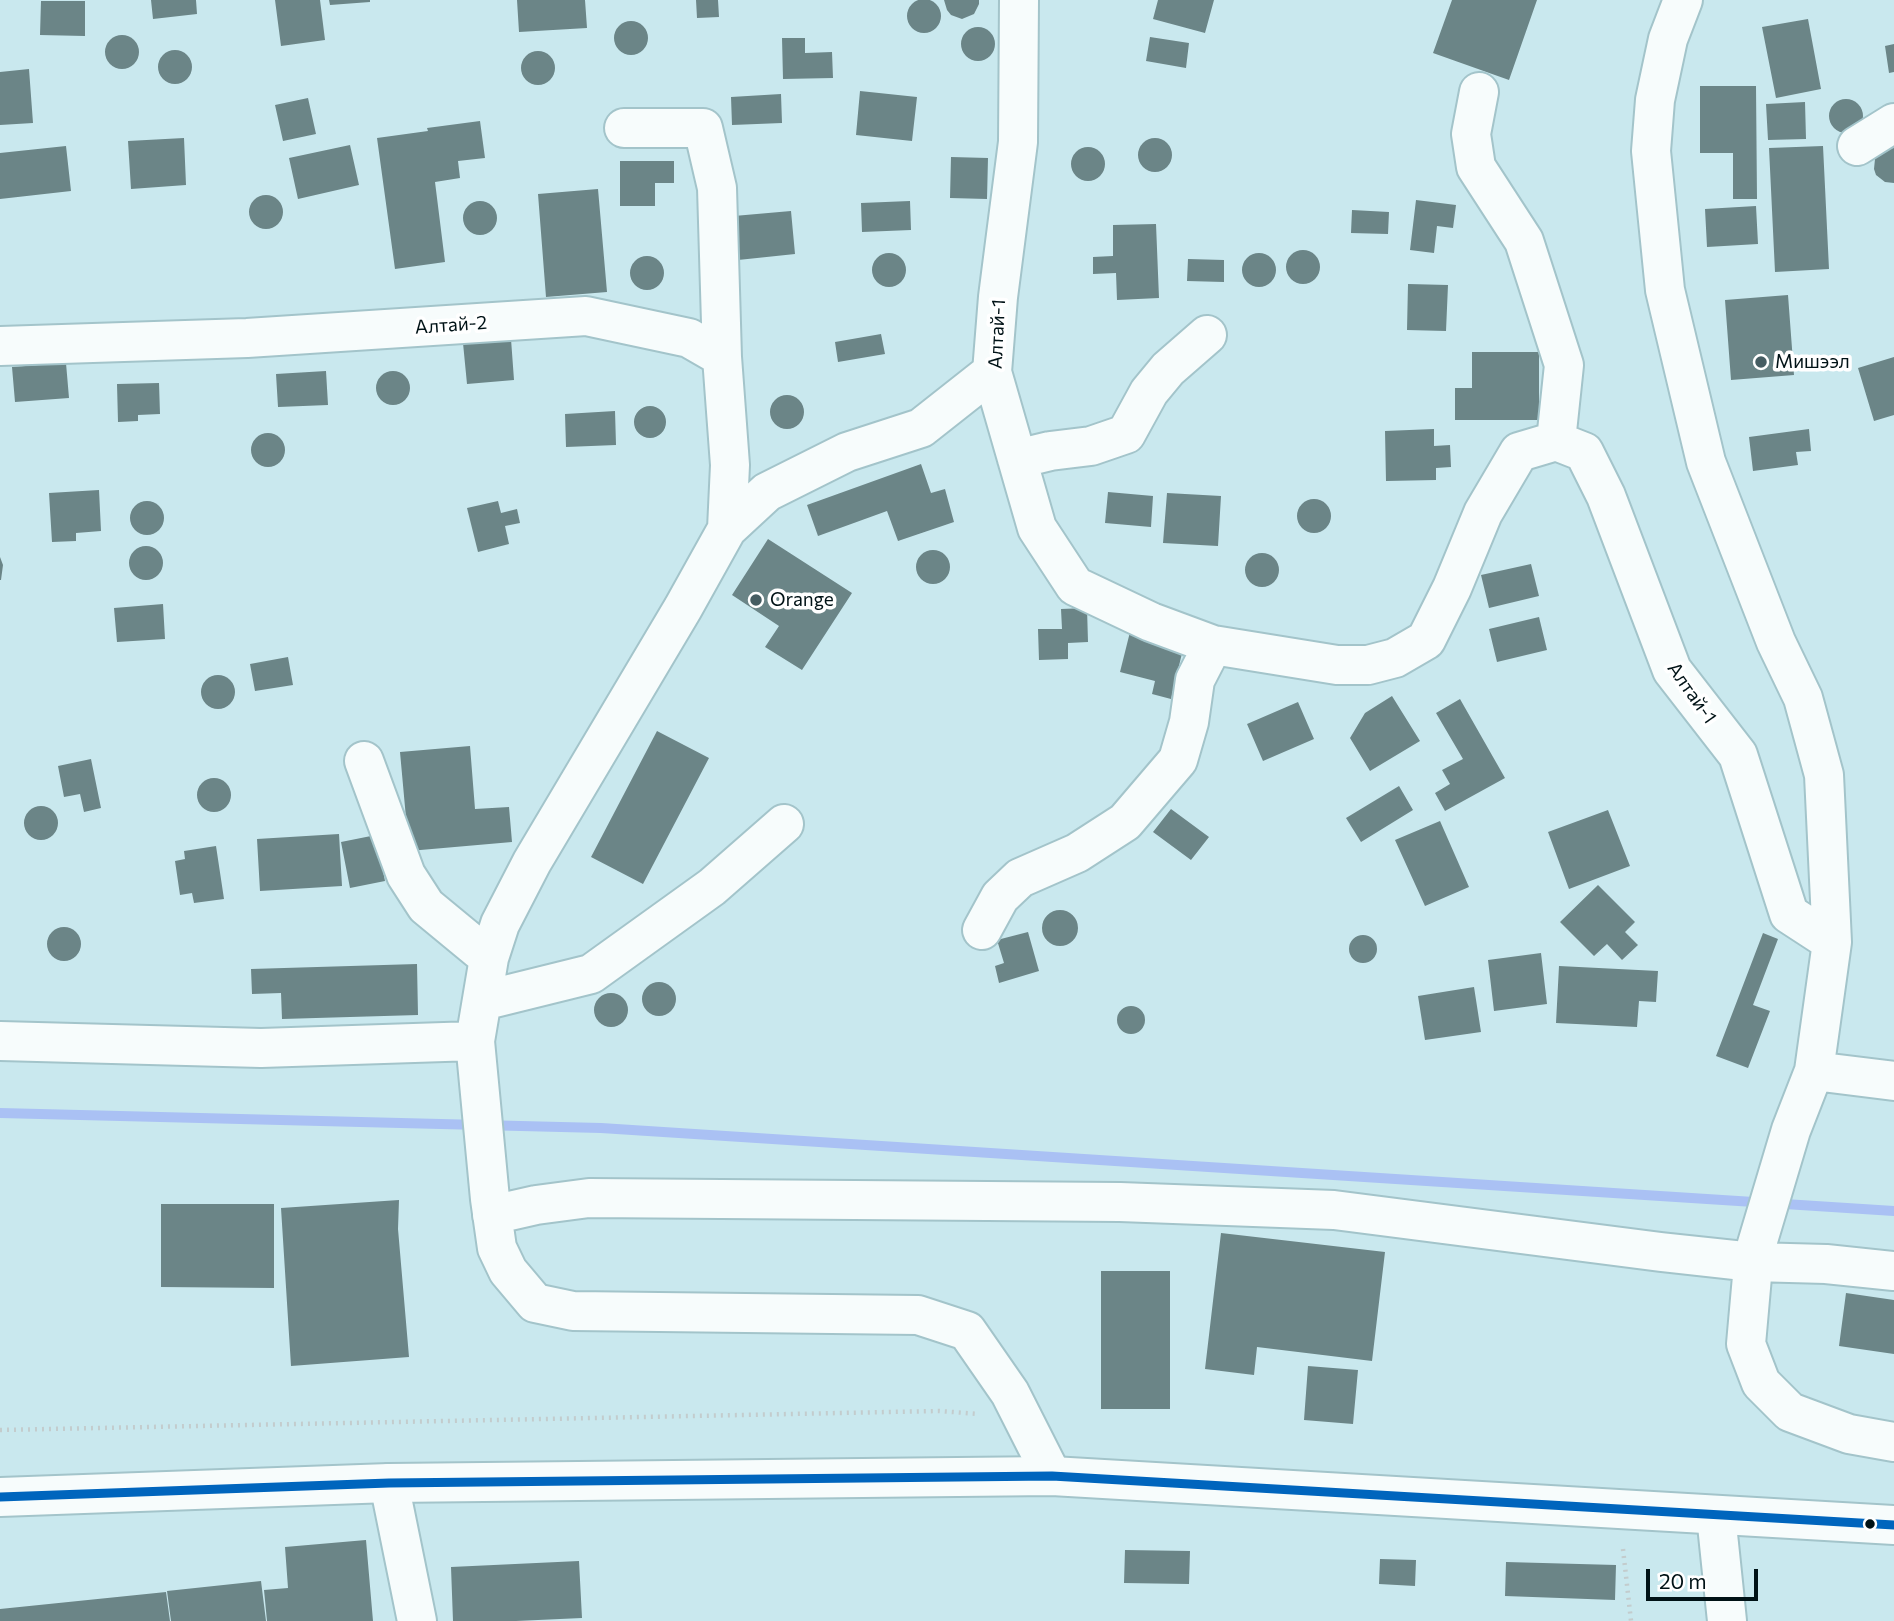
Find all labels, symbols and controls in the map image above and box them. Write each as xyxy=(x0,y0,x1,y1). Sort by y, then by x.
street label: Алтай-1 xyxy=(984,298,1010,370)
street label: Алтай-2 xyxy=(414,311,488,339)
place label: Мишээл xyxy=(1775,351,1850,373)
marker: Мишээл xyxy=(1753,354,1769,370)
place label: Orange xyxy=(770,589,834,611)
marker: Orange xyxy=(748,592,764,608)
street label: Алтай-1 xyxy=(1663,658,1721,728)
unlabelled marker xyxy=(1863,1517,1877,1531)
scale bar xyxy=(1649,1554,1761,1598)
text: 20 m xyxy=(1659,1568,1707,1593)

